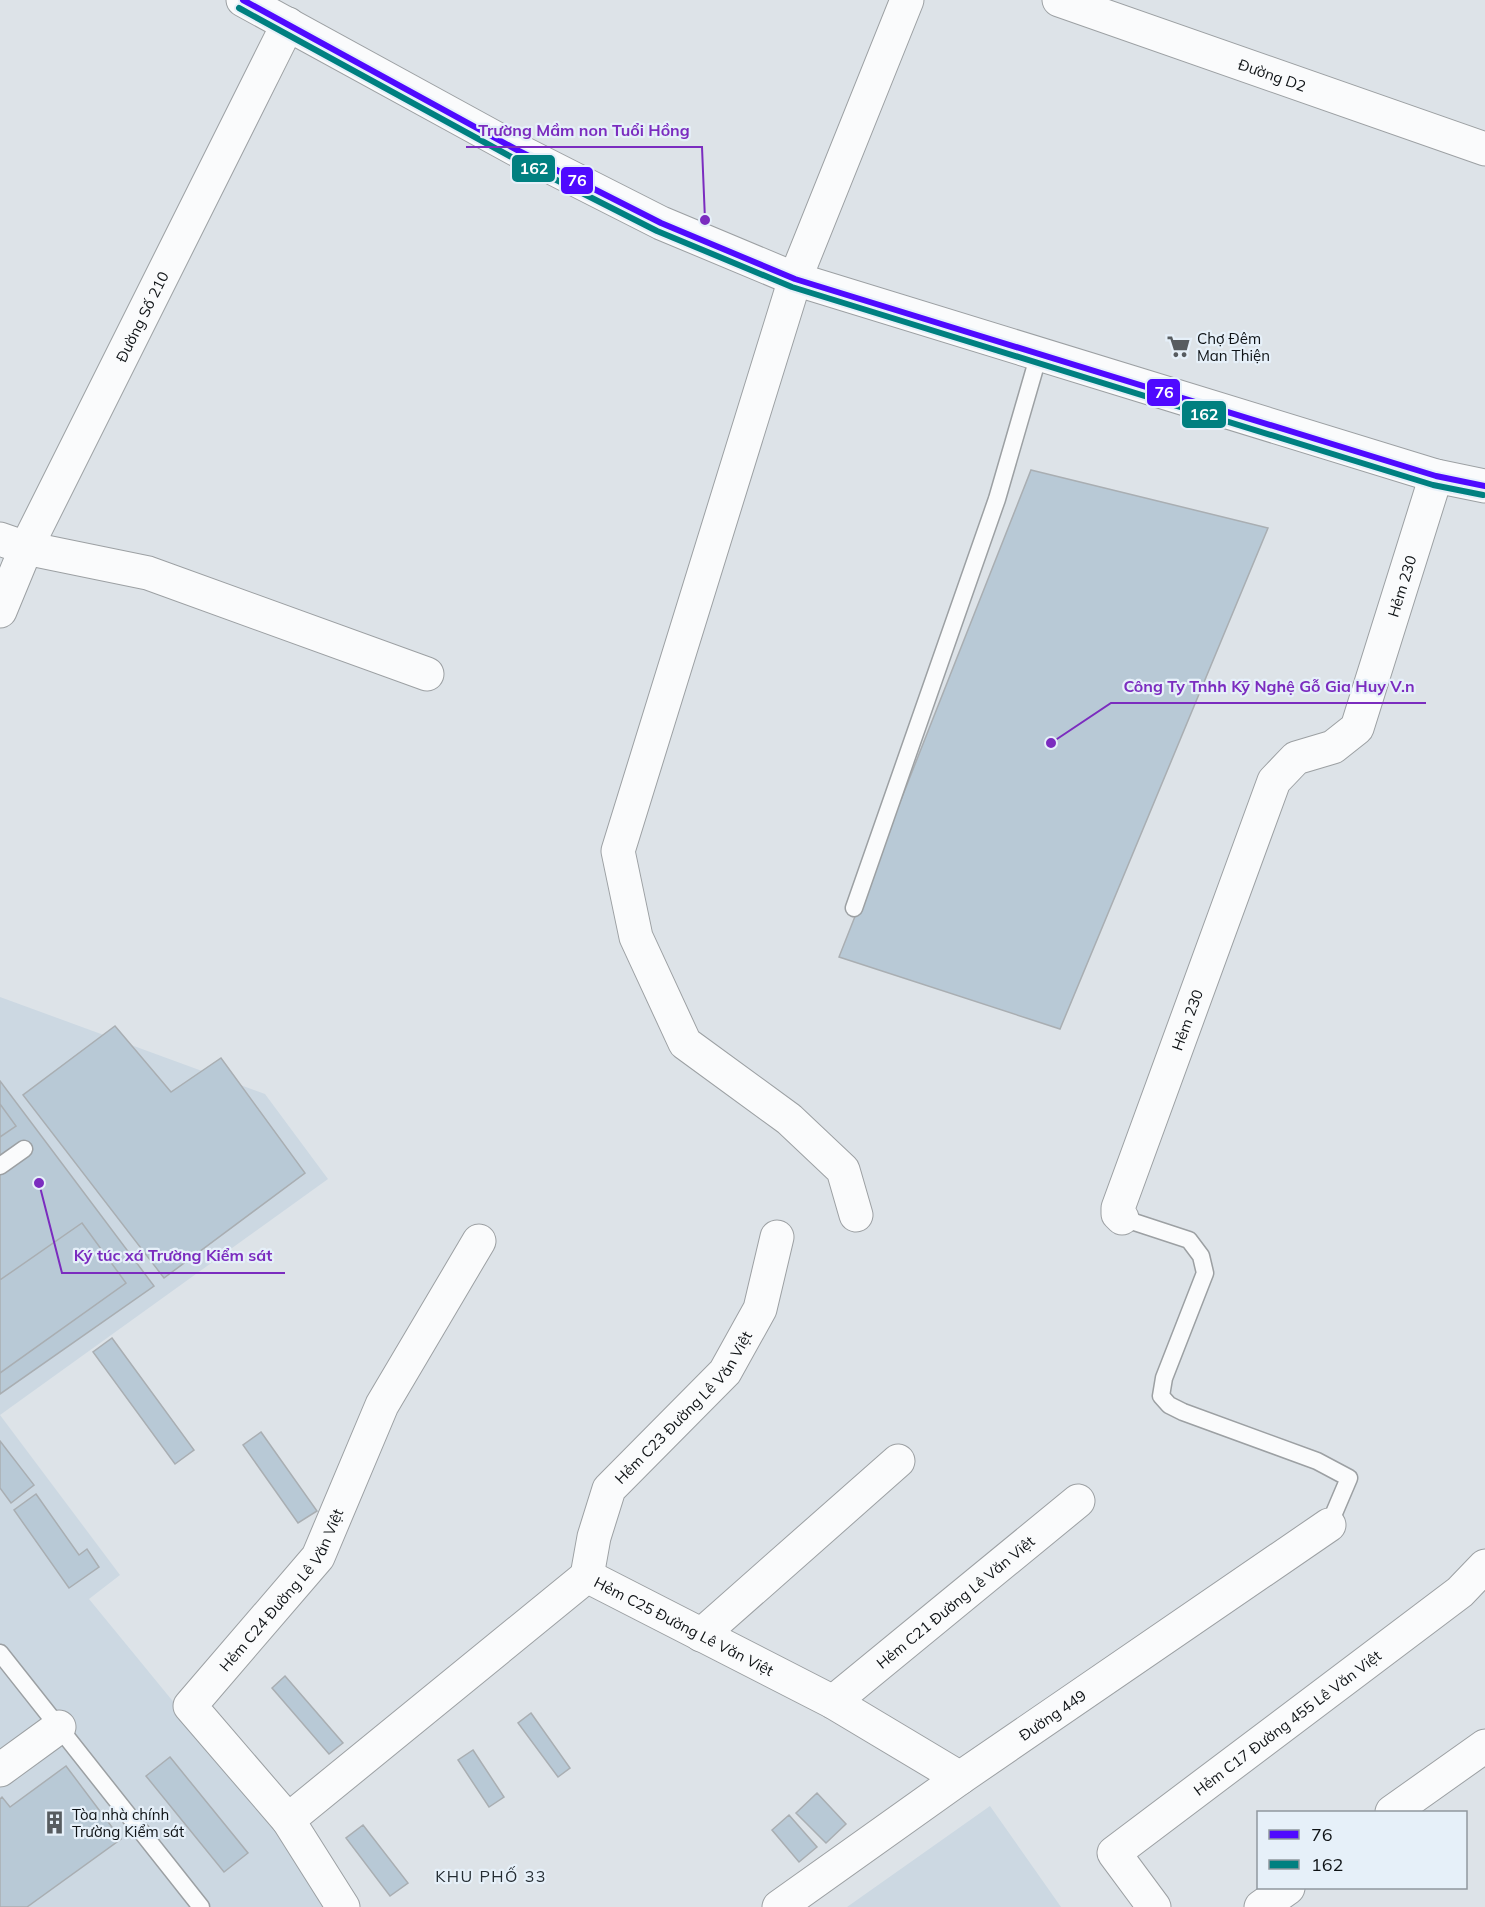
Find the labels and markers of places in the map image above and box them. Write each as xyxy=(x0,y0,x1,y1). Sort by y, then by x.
callout: Trường Mầm non Tuổi Hồng xyxy=(466,113,702,147)
place label: Chợ Đêm Man Thiện xyxy=(1197,329,1270,365)
supermarket icon: Chợ Đêm Man Thiện xyxy=(1166,334,1192,360)
callout: Công Ty Tnhh Kỹ Nghệ Gỗ Gia Huy V.n xyxy=(1111,669,1426,703)
callout: Ký túc xá Trường Kiểm sát xyxy=(62,1239,285,1273)
place label: Tòa nhà chính Trường Kiểm sát xyxy=(72,1805,184,1841)
building icon: Tòa nhà chính Trường Kiểm sát xyxy=(41,1810,67,1836)

